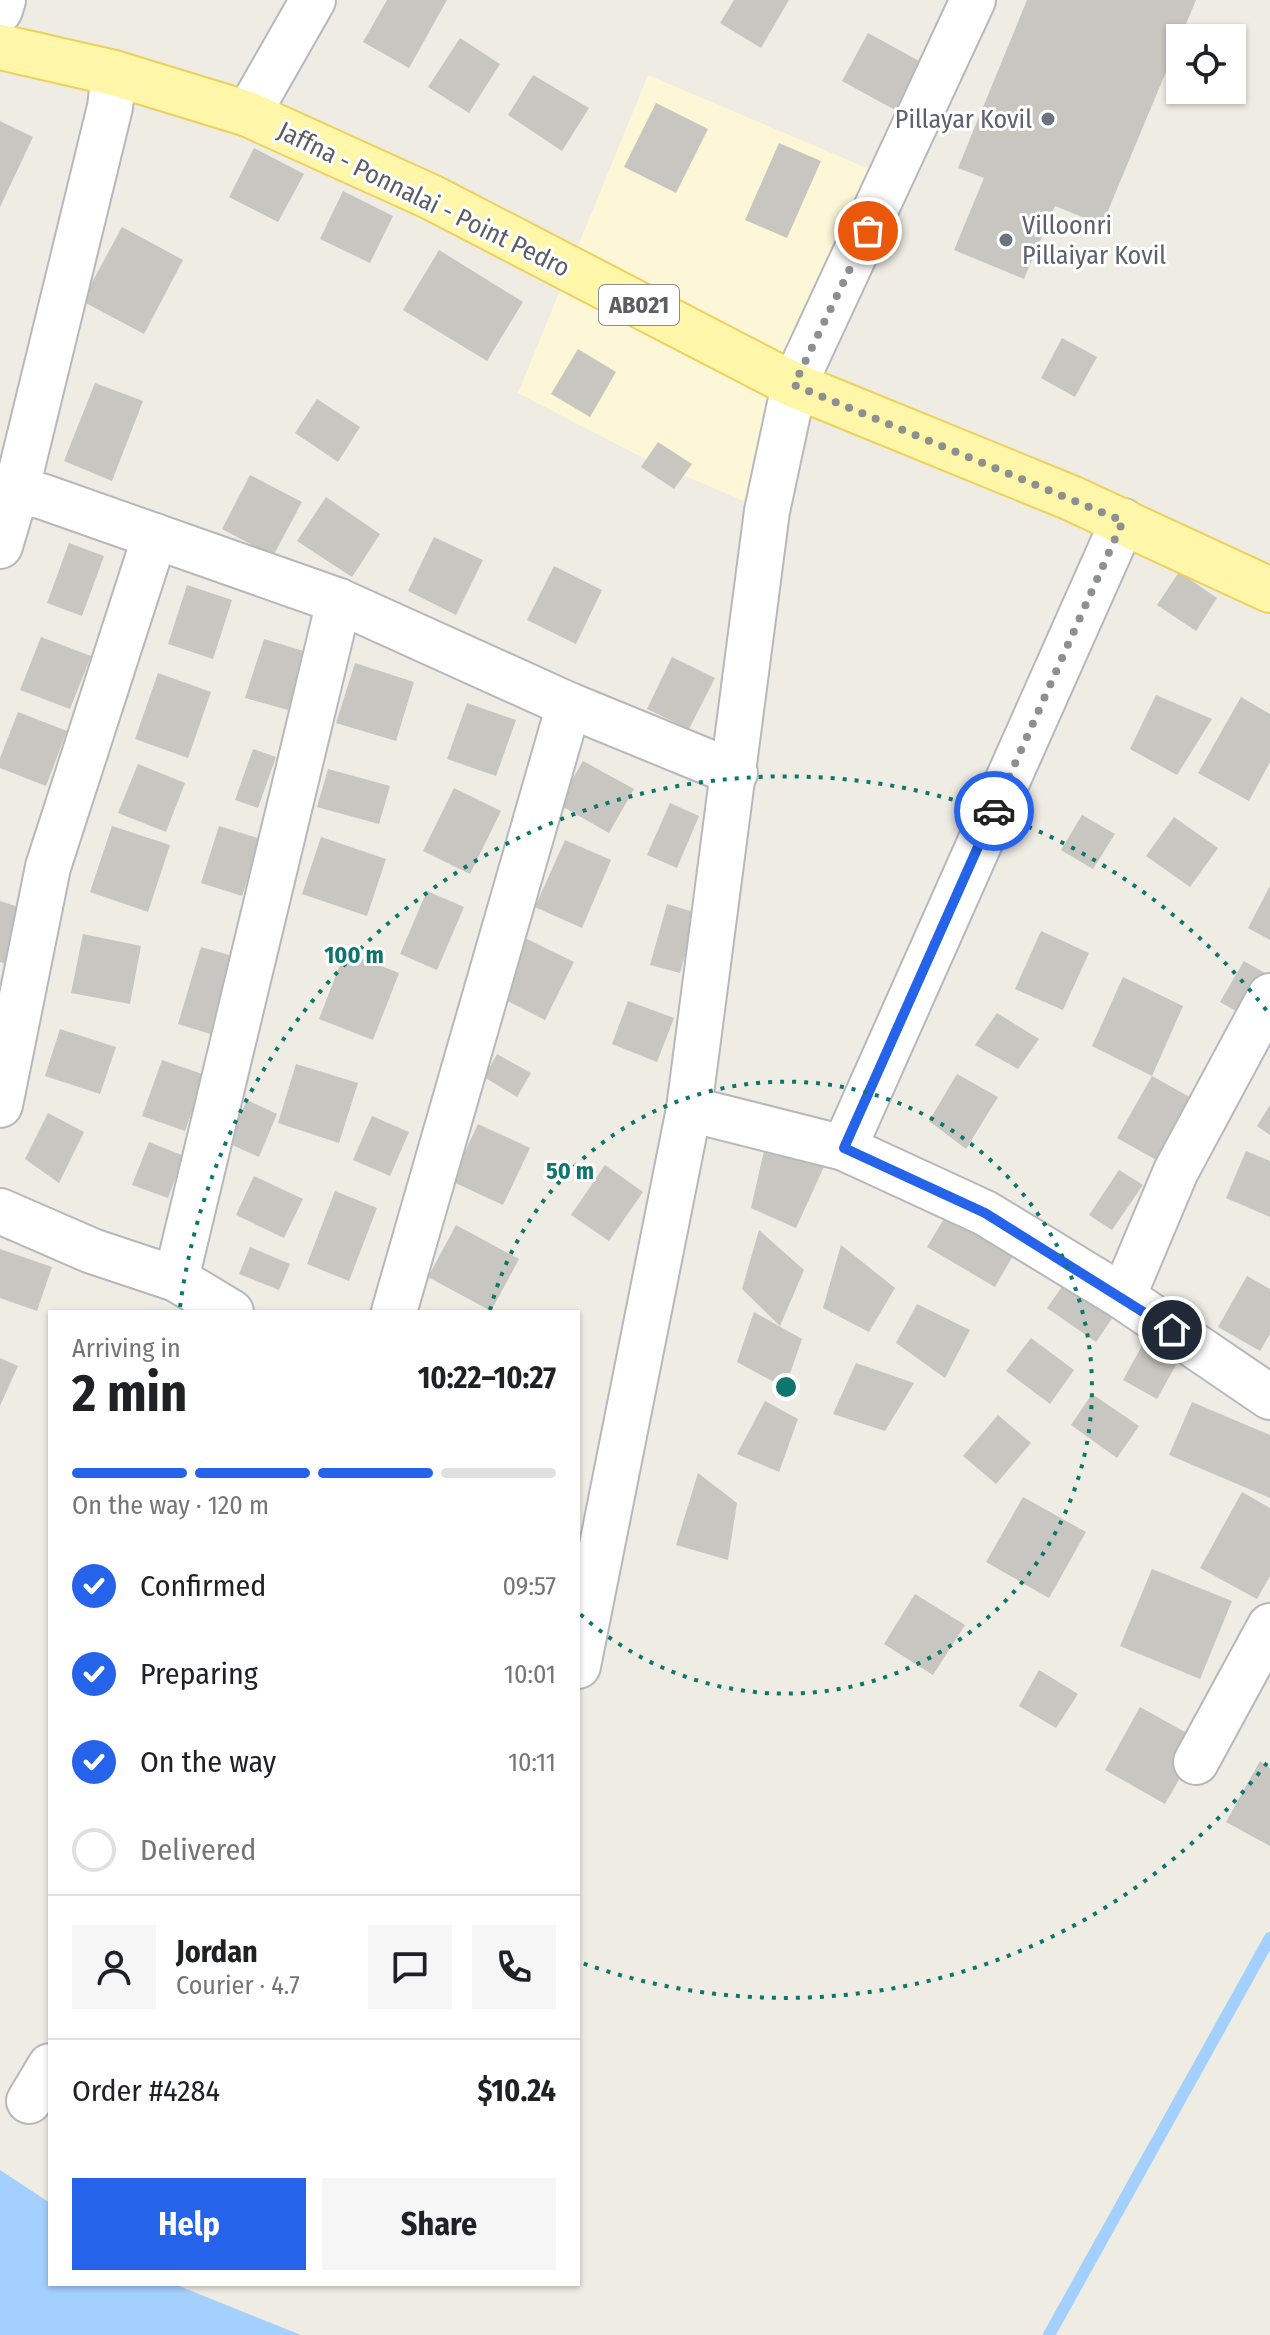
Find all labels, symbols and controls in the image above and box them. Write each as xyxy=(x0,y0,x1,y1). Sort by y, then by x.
map controls xyxy=(1166,24,1246,104)
button: locate xyxy=(1166,24,1246,104)
place label: Pillayar Kovil xyxy=(895,104,1032,135)
marker: Pillayar Kovil xyxy=(1039,110,1057,128)
street label: Jaffna - Ponnalai - Point Pedro xyxy=(273,115,575,284)
pin xyxy=(834,197,902,265)
icon: bag xyxy=(846,209,890,253)
place label: Villoonri Pillaiyar Kovil xyxy=(1022,210,1166,271)
marker: Villoonri Pillaiyar Kovil xyxy=(997,231,1015,249)
road number: AB021 xyxy=(599,285,679,325)
courier xyxy=(954,771,1034,851)
icon: car xyxy=(972,789,1016,833)
text: 100 m xyxy=(324,941,384,969)
text: 50 m xyxy=(546,1157,594,1185)
pin xyxy=(1138,1296,1206,1364)
icon: home xyxy=(1150,1308,1194,1352)
text: Arriving in xyxy=(72,1333,181,1364)
text: 10:22–10:27 xyxy=(418,1360,556,1396)
text: 2 min xyxy=(72,1362,187,1425)
centre of rings xyxy=(772,1373,800,1401)
text: On the way · 120 m xyxy=(72,1490,269,1521)
icon: check xyxy=(72,1564,116,1608)
text: Confirmed xyxy=(140,1568,266,1604)
text: 09:57 xyxy=(502,1571,556,1602)
icon: check xyxy=(72,1652,116,1696)
text: Preparing xyxy=(140,1656,258,1692)
text: 10:01 xyxy=(504,1659,556,1690)
icon: check xyxy=(72,1740,116,1784)
text: On the way xyxy=(140,1744,276,1780)
text: 10:11 xyxy=(508,1747,556,1778)
text: Delivered xyxy=(140,1832,256,1868)
button: person xyxy=(72,1925,156,2009)
button: chat xyxy=(368,1925,452,2009)
button: phone xyxy=(472,1925,556,2009)
text: Jordan xyxy=(176,1934,258,1970)
text: Courier · 4.7 xyxy=(176,1970,300,2001)
text: Order #4284 xyxy=(72,2073,220,2109)
text: $10.24 xyxy=(477,2073,556,2109)
button: Help xyxy=(72,2178,306,2270)
button: Share xyxy=(322,2178,556,2270)

